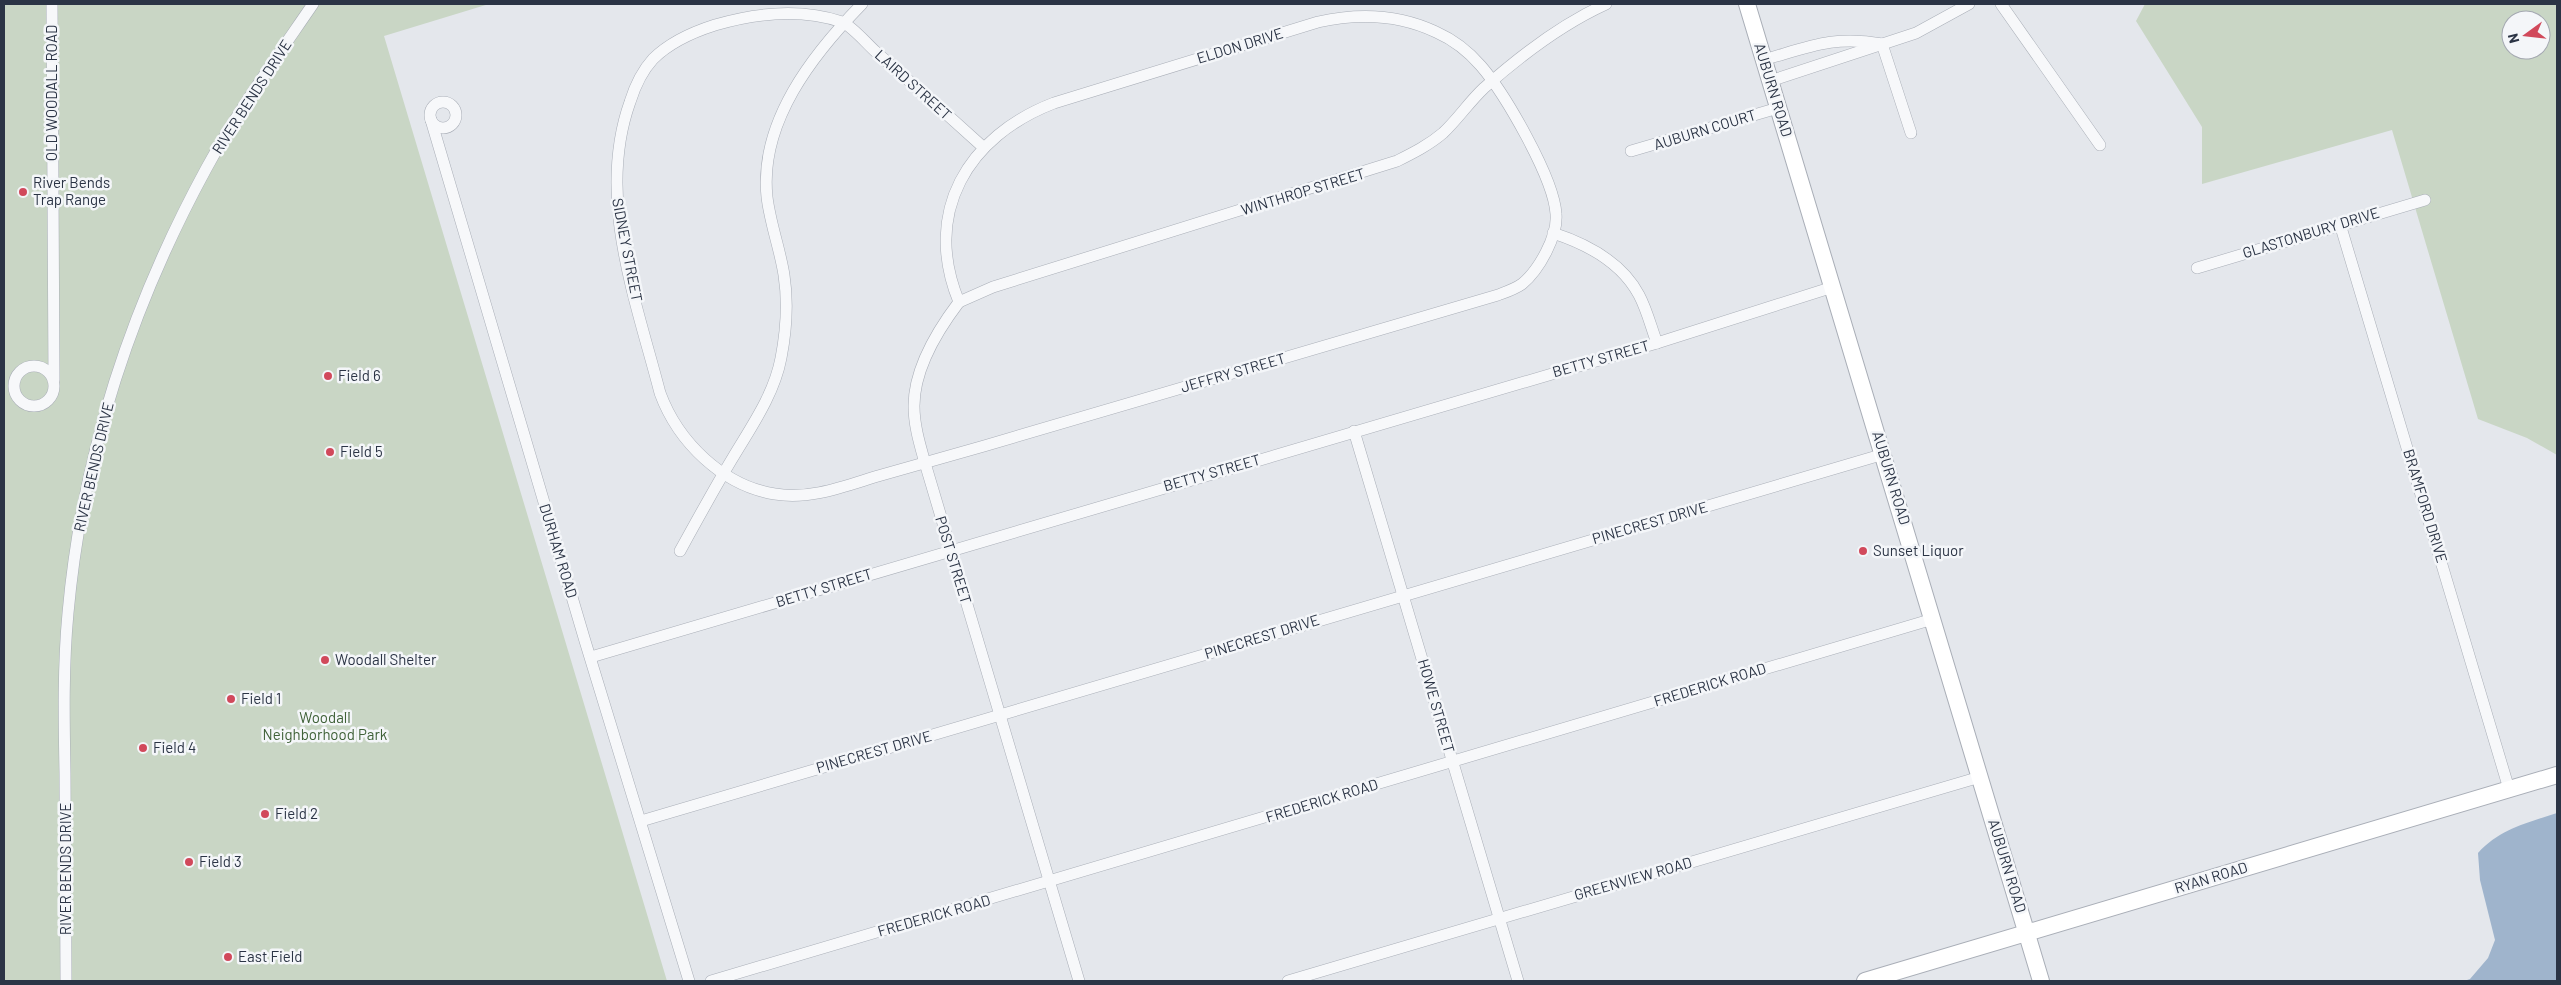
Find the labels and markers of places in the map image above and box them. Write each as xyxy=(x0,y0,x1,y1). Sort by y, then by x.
place label: River Bends Trap Range xyxy=(33,173,110,208)
marker: River Bends Trap Range xyxy=(17,186,29,198)
place label: Field 6 xyxy=(338,366,381,384)
marker: Field 6 xyxy=(322,370,334,382)
place label: Field 5 xyxy=(340,442,383,460)
marker: Field 5 xyxy=(324,446,336,458)
place label: Sunset Liquor xyxy=(1873,541,1964,559)
marker: Sunset Liquor xyxy=(1857,545,1869,557)
place label: Woodall Shelter xyxy=(335,650,437,668)
marker: Woodall Shelter xyxy=(319,654,331,666)
place label: Field 1 xyxy=(241,689,281,707)
marker: Field 1 xyxy=(225,693,237,705)
place label: Field 4 xyxy=(153,738,196,756)
marker: Field 4 xyxy=(137,742,149,754)
place label: Field 2 xyxy=(275,804,318,822)
marker: Field 2 xyxy=(259,808,271,820)
place label: Field 3 xyxy=(199,852,242,870)
marker: Field 3 xyxy=(183,856,195,868)
place label: East Field xyxy=(238,947,302,965)
marker: East Field xyxy=(222,951,234,963)

